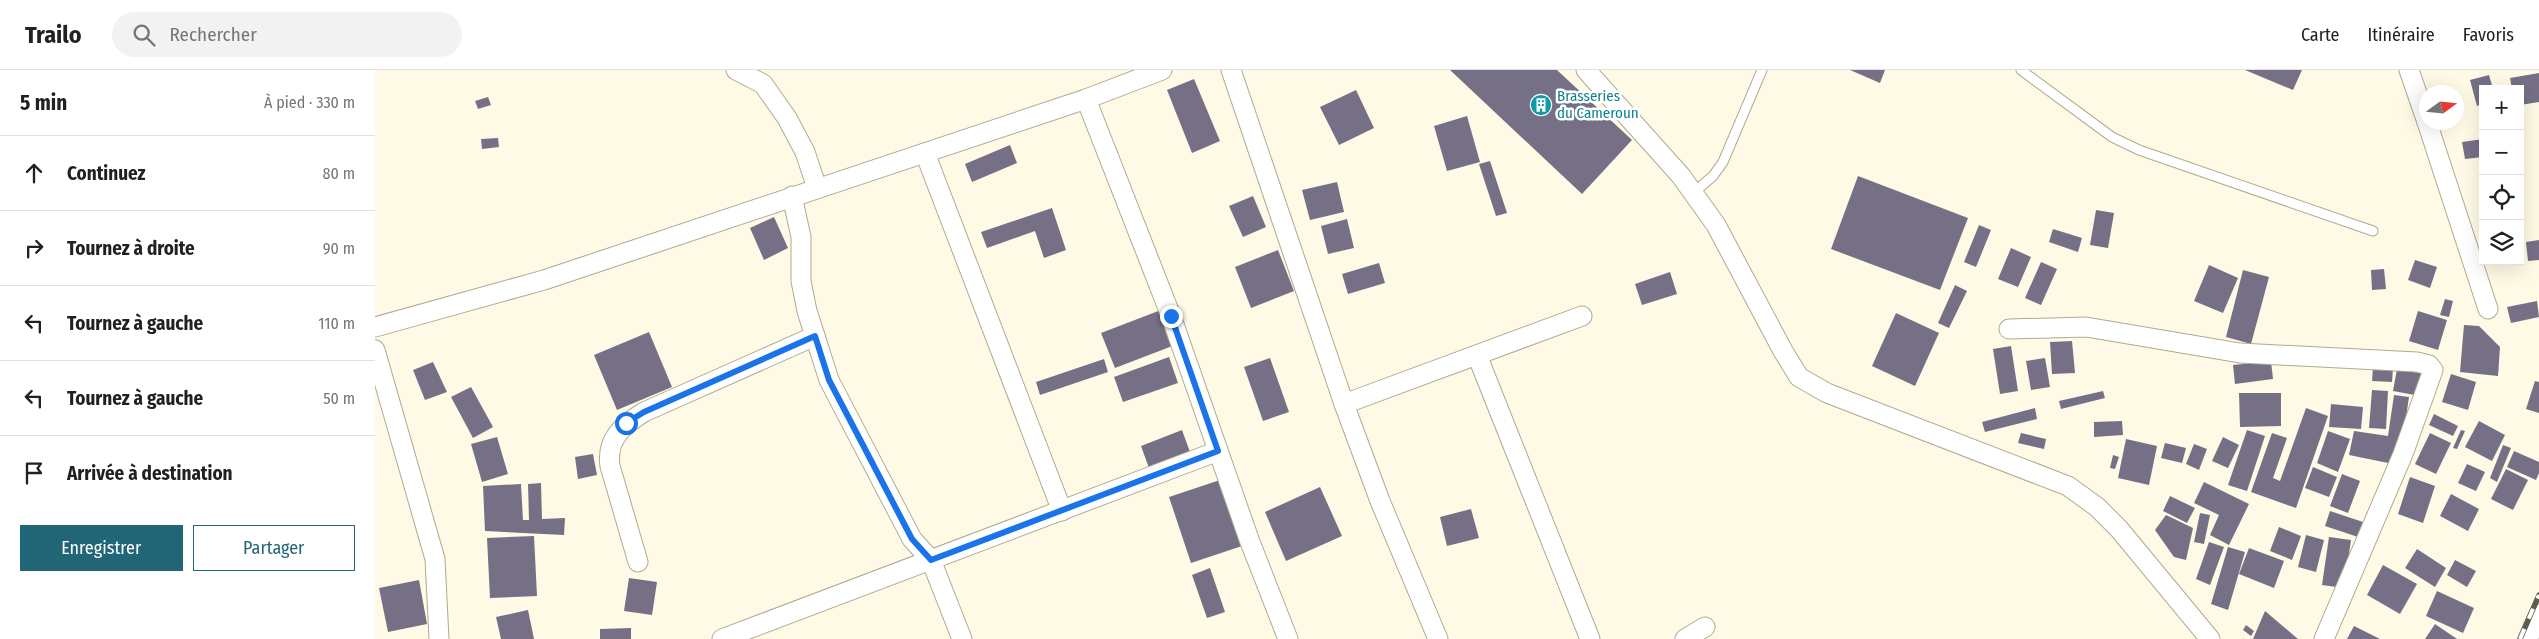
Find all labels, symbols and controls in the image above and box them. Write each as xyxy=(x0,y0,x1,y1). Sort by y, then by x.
search box xyxy=(112,12,462,57)
text: Trailo xyxy=(25,21,82,49)
icon: search xyxy=(130,21,158,49)
text: Rechercher xyxy=(170,23,257,46)
text: Carte xyxy=(2301,24,2339,46)
text: Itinéraire xyxy=(2367,24,2435,46)
text: Favoris xyxy=(2463,24,2514,46)
north arrow xyxy=(2419,85,2464,130)
map controls xyxy=(2479,85,2524,265)
button: + xyxy=(2479,85,2524,130)
place label: Brasseries du Cameroun xyxy=(1557,87,1639,122)
text: 5 min xyxy=(20,90,67,116)
text: À pied · 330 m xyxy=(264,93,355,112)
building icon: Brasseries du Cameroun xyxy=(1529,93,1553,117)
button: − xyxy=(2479,130,2524,175)
icon: ahead xyxy=(20,159,48,187)
text: Continuez xyxy=(67,162,146,185)
text: 80 m xyxy=(323,164,355,183)
button: locate xyxy=(2479,175,2524,220)
button: layers xyxy=(2479,220,2524,265)
icon: right xyxy=(20,234,48,262)
text: Tournez à droite xyxy=(67,237,195,260)
text: 90 m xyxy=(323,239,355,258)
route end xyxy=(1160,305,1183,328)
icon: left xyxy=(20,309,48,337)
text: Tournez à gauche xyxy=(67,312,203,335)
text: 110 m xyxy=(318,314,355,333)
icon: left xyxy=(20,384,48,412)
text: Tournez à gauche xyxy=(67,387,203,410)
text: 50 m xyxy=(323,389,355,408)
route start xyxy=(615,412,638,435)
icon: arrive xyxy=(20,459,48,487)
text: Arrivée à destination xyxy=(67,462,233,485)
button: Enregistrer xyxy=(20,525,183,571)
button: Partager xyxy=(193,525,355,571)

